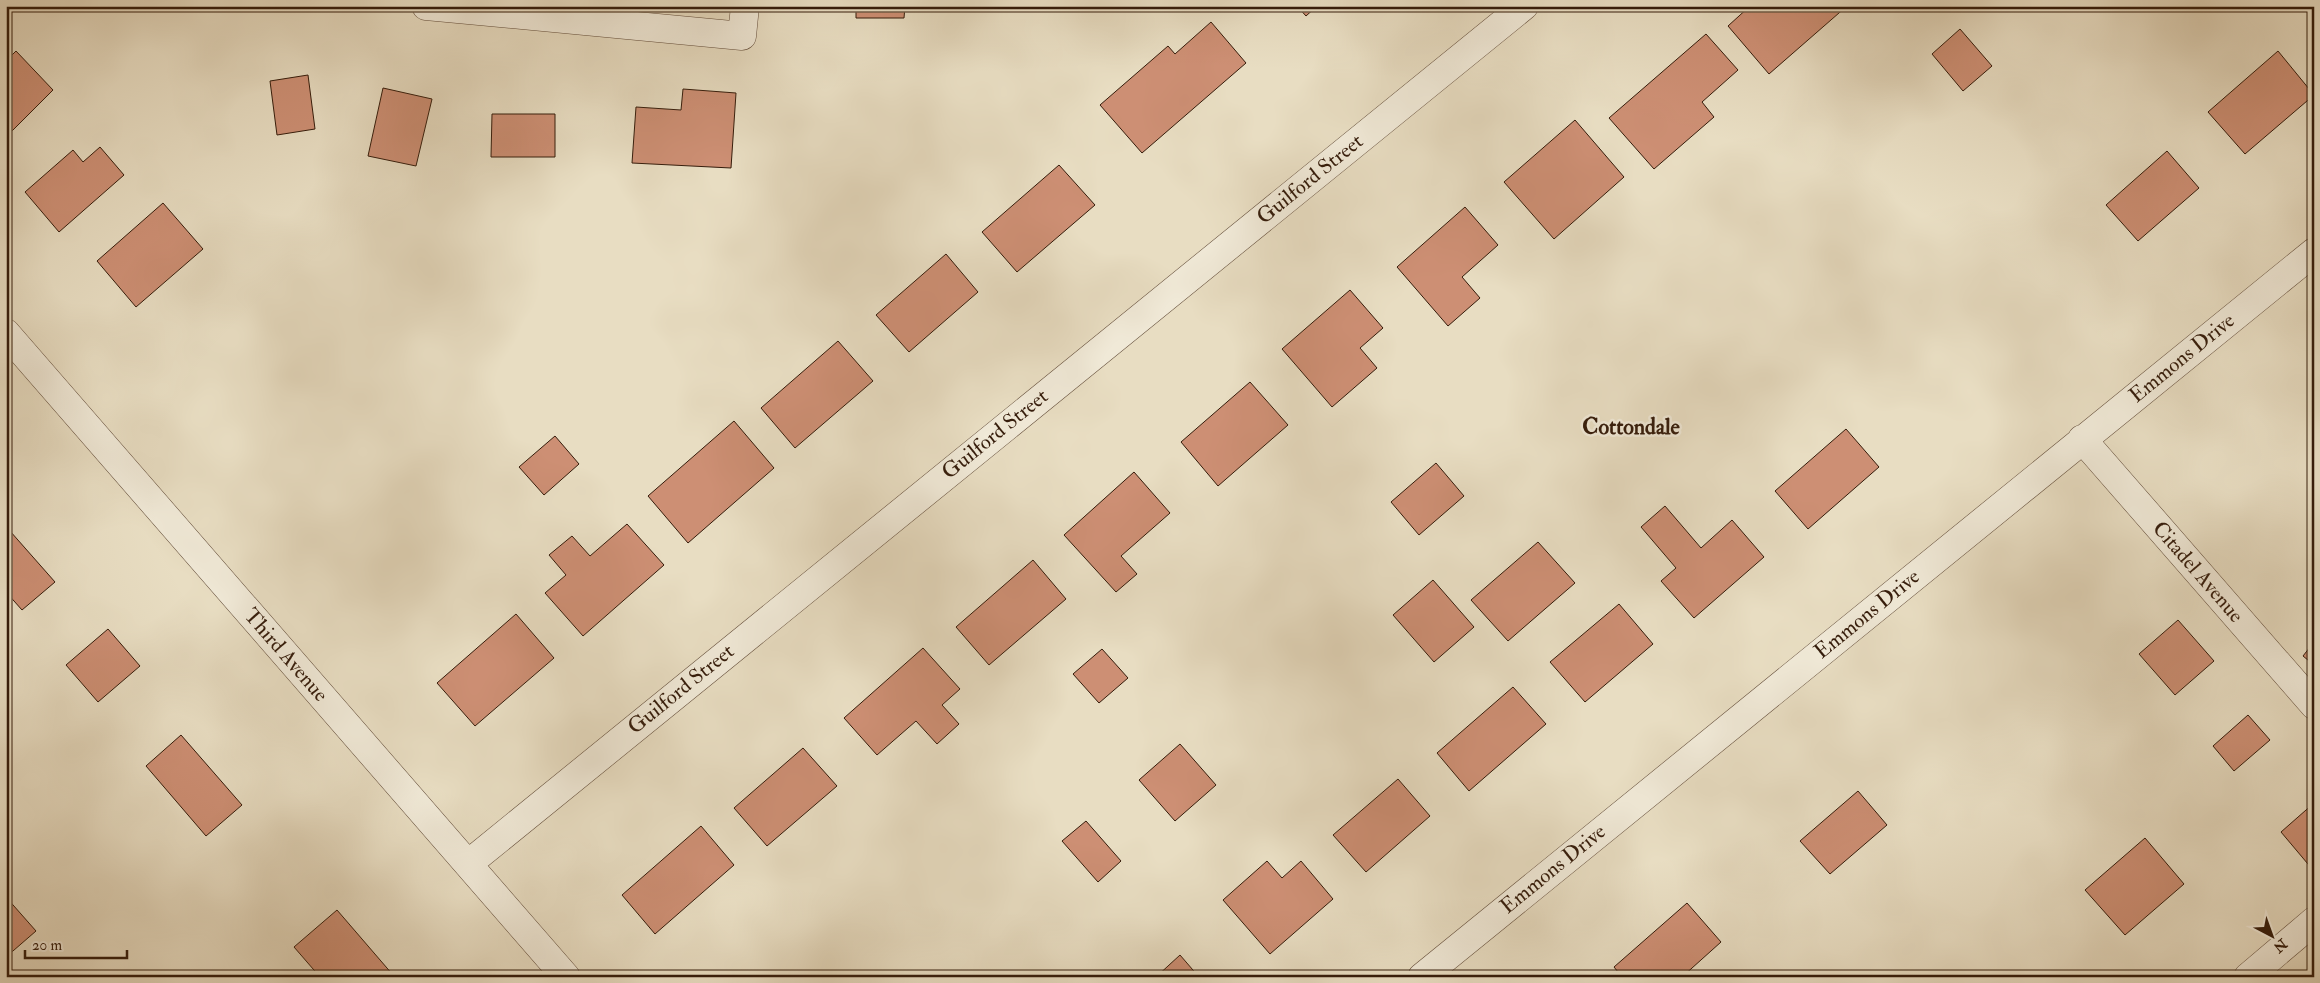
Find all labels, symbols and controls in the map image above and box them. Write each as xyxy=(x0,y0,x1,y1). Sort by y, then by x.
street label: Guilford Street xyxy=(1251,128,1369,230)
street label: Emmons Drive xyxy=(2124,307,2241,409)
street label: Guilford Street xyxy=(936,383,1054,485)
district label: Cottondale xyxy=(1582,413,1680,441)
street label: Citadel Avenue xyxy=(2147,516,2250,629)
street label: Emmons Drive xyxy=(1809,563,1926,665)
street label: Third Avenue xyxy=(238,603,334,708)
street label: Guilford Street xyxy=(622,638,740,740)
street label: Emmons Drive xyxy=(1495,818,1612,920)
north arrow xyxy=(2248,910,2298,960)
scale bar xyxy=(25,928,128,960)
text: N xyxy=(2270,934,2291,956)
text: 20 m xyxy=(32,936,62,955)

